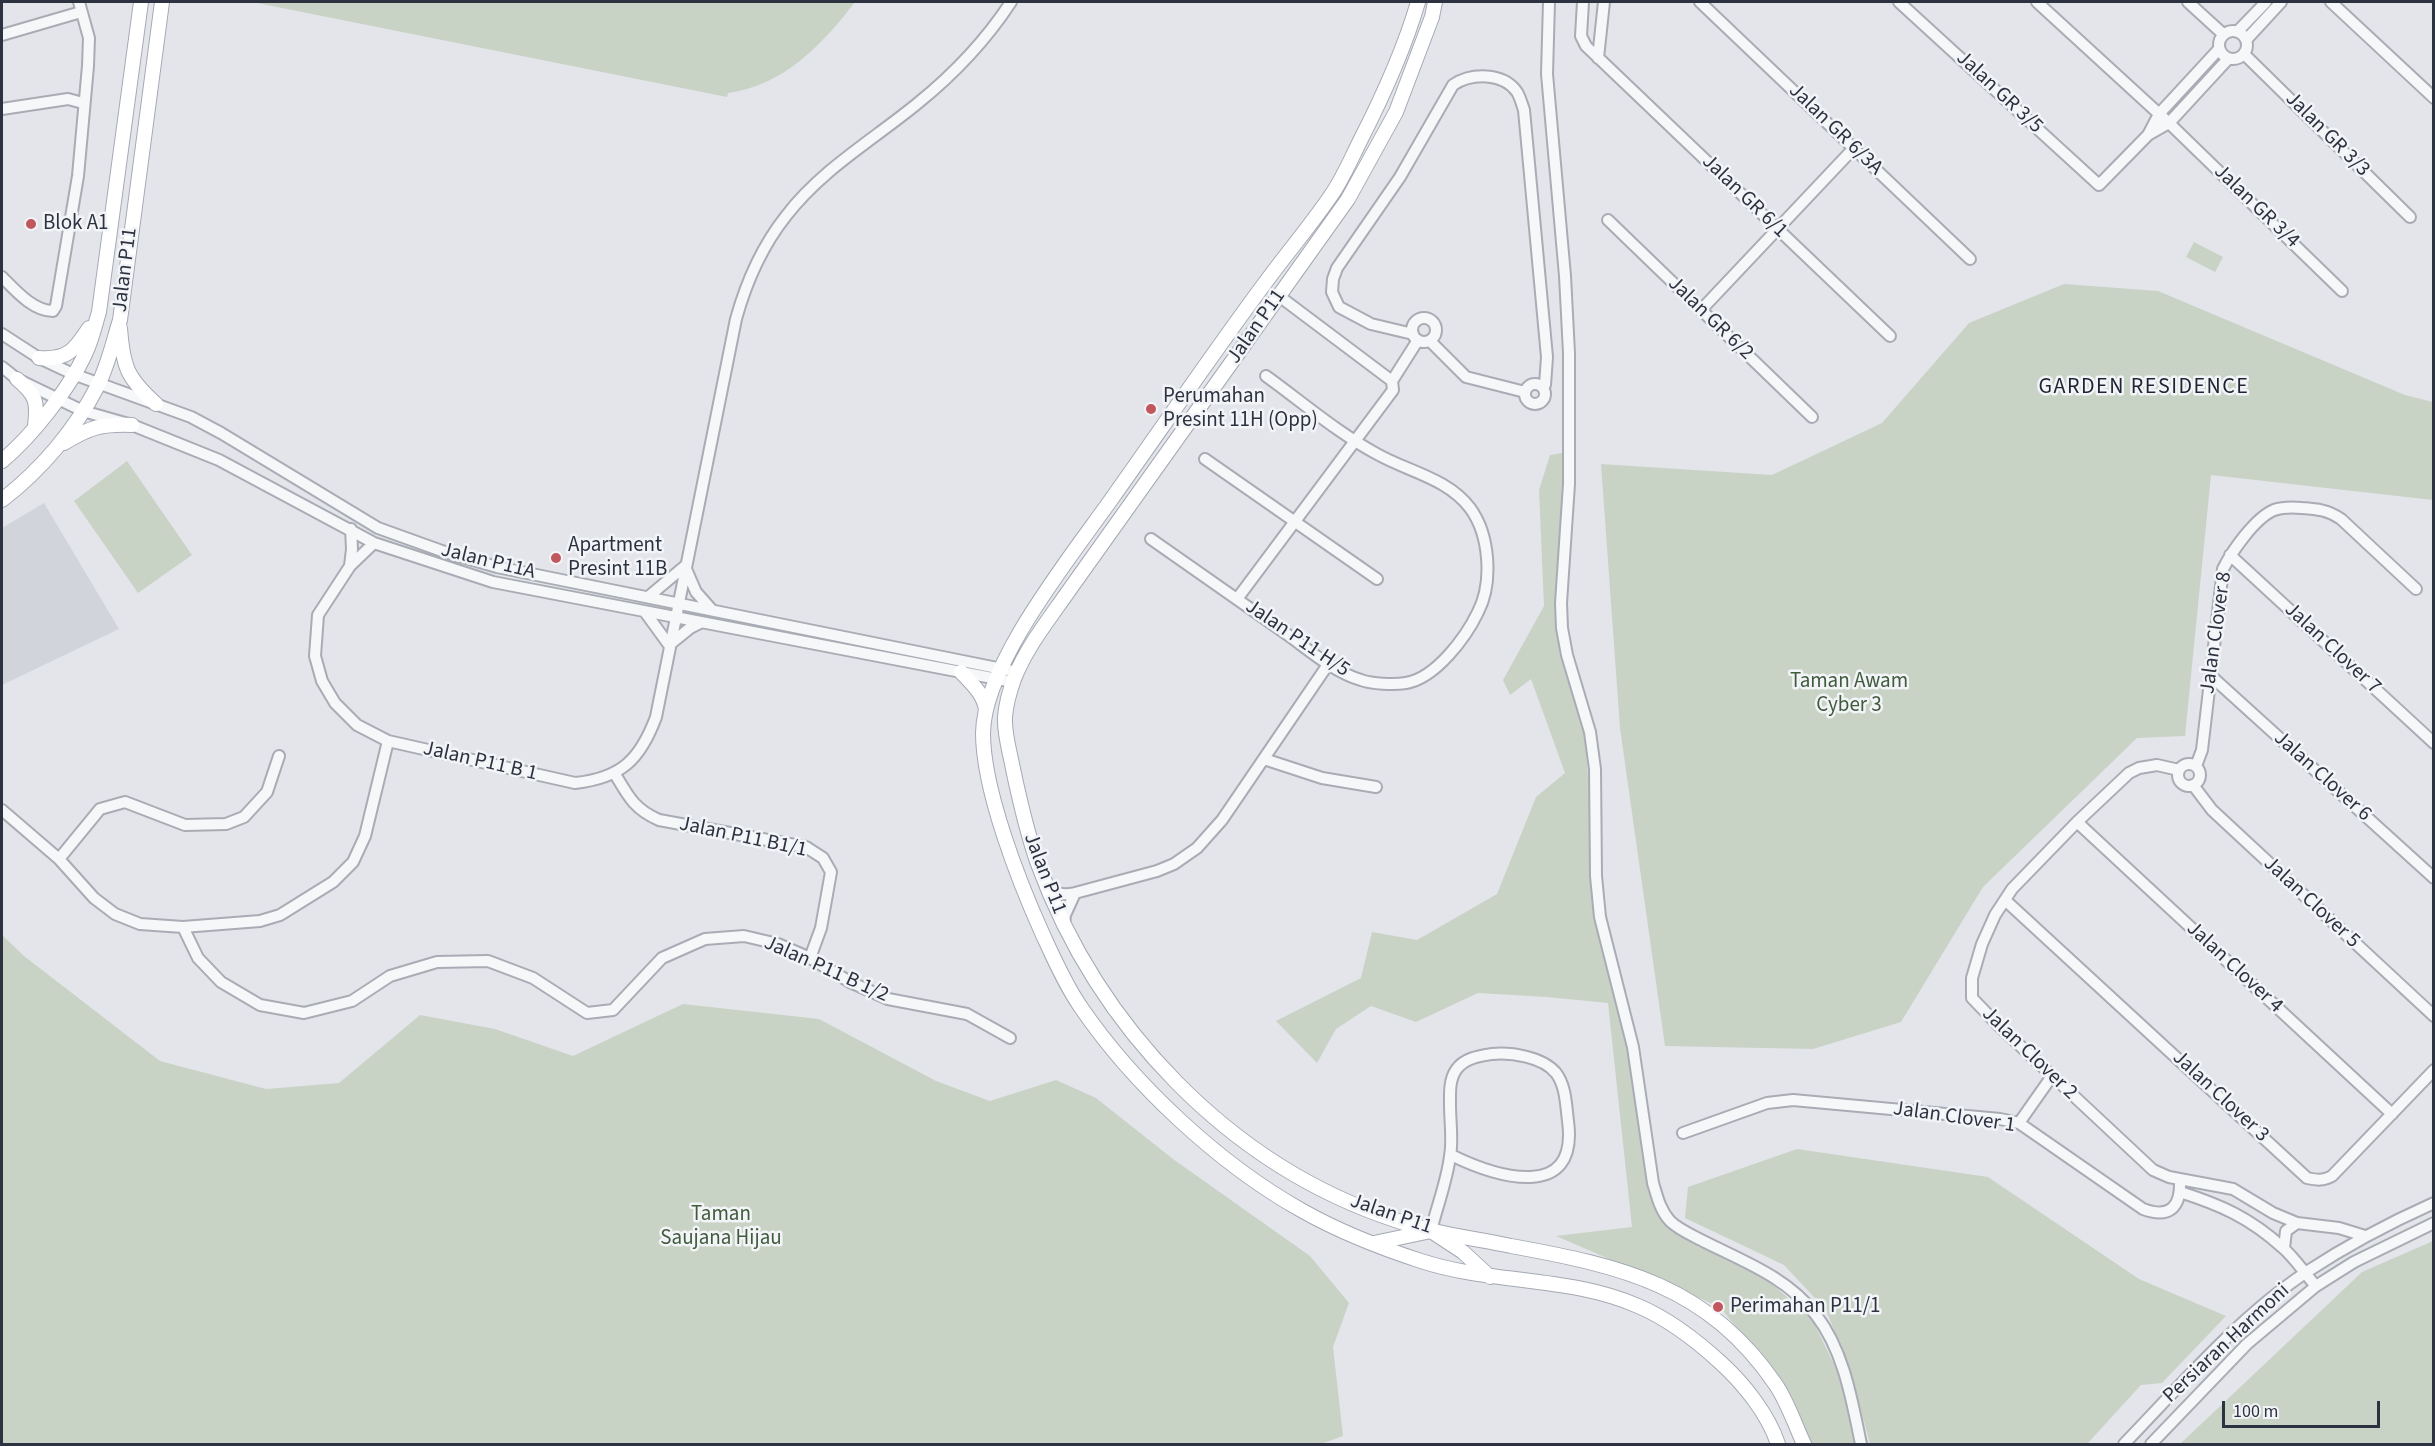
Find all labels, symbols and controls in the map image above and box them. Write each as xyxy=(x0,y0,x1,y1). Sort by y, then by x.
street label: Jalan GR 3/5 xyxy=(1950,46,2048,140)
street label: Jalan GR 6/3A xyxy=(1783,79,1887,181)
street label: Jalan GR 3/3 xyxy=(2279,87,2375,183)
street label: Jalan GR 6/1 xyxy=(1696,150,1792,244)
street label: Jalan GR 3/4 xyxy=(2208,160,2304,254)
place label: Blok A1 xyxy=(43,211,109,237)
marker: Blok A1 xyxy=(24,217,38,231)
street label: Jalan P11 xyxy=(108,226,144,314)
street label: Jalan GR 6/2 xyxy=(1662,272,1758,366)
street label: Jalan P11 xyxy=(1222,285,1292,369)
district label: GARDEN RESIDENCE xyxy=(2039,375,2249,401)
place label: Perumahan Presint 11H (Opp) xyxy=(1163,384,1318,434)
marker: Perumahan Presint 11H (Opp) xyxy=(1144,402,1158,416)
place label: Apartment Presint 11B xyxy=(568,533,667,583)
street label: Jalan P11A xyxy=(438,538,538,586)
marker: Apartment Presint 11B xyxy=(549,551,563,565)
street label: Jalan Clover 8 xyxy=(2196,570,2238,696)
street label: Jalan P11 H/5 xyxy=(1240,595,1354,683)
street label: Jalan Clover 7 xyxy=(2278,598,2386,700)
park label: Taman Awam Cyber 3 xyxy=(1790,669,1908,719)
street label: Jalan Clover 6 xyxy=(2268,726,2376,828)
street label: Jalan P11 B 1 xyxy=(421,737,539,787)
street label: Jalan P11 B1/1 xyxy=(677,812,809,864)
street label: Jalan P11 xyxy=(1017,830,1071,918)
street label: Jalan Clover 5 xyxy=(2257,852,2365,954)
street label: Jalan Clover 4 xyxy=(2180,917,2288,1019)
street label: Jalan P11 B 1/2 xyxy=(760,931,892,1009)
street label: Jalan Clover 2 xyxy=(1976,1002,2082,1106)
street label: Jalan Clover 3 xyxy=(2166,1046,2274,1148)
street label: Jalan Clover 1 xyxy=(1891,1097,2017,1139)
street label: Jalan P11 xyxy=(1347,1189,1435,1241)
park label: Taman Saujana Hijau xyxy=(660,1202,782,1252)
street label: Persiaran Harmoni xyxy=(2159,1279,2295,1409)
place label: Perimahan P11/1 xyxy=(1730,1294,1880,1320)
marker: Perimahan P11/1 xyxy=(1711,1300,1725,1314)
scale bar xyxy=(2225,1389,2382,1427)
text: 100 m xyxy=(2233,1399,2278,1424)

